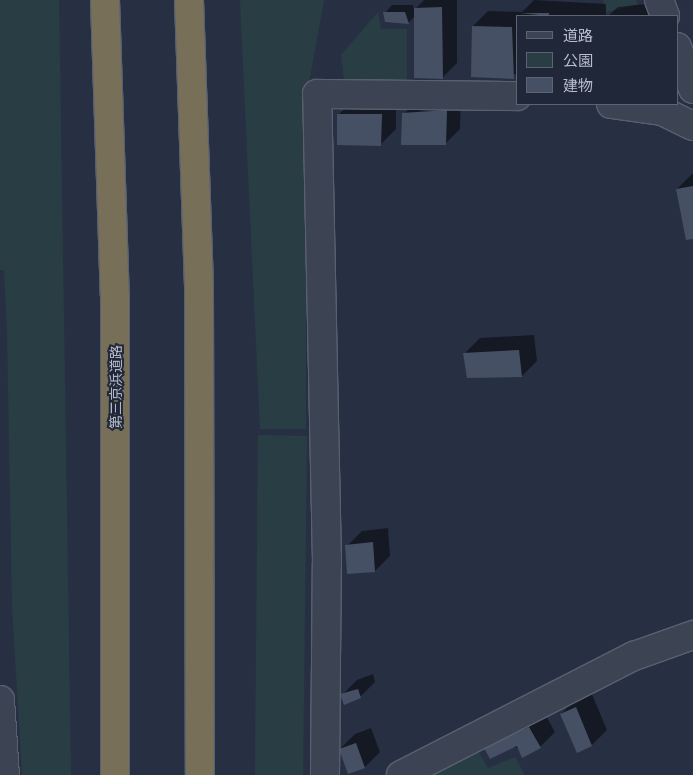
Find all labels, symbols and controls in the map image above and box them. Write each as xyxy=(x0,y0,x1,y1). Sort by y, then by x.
legend xyxy=(516,15,678,105)
text: 道路 xyxy=(563,26,593,45)
text: 公園 xyxy=(563,51,593,70)
text: 建物 xyxy=(563,76,593,95)
street label: 第三京浜道路 xyxy=(108,345,124,429)

